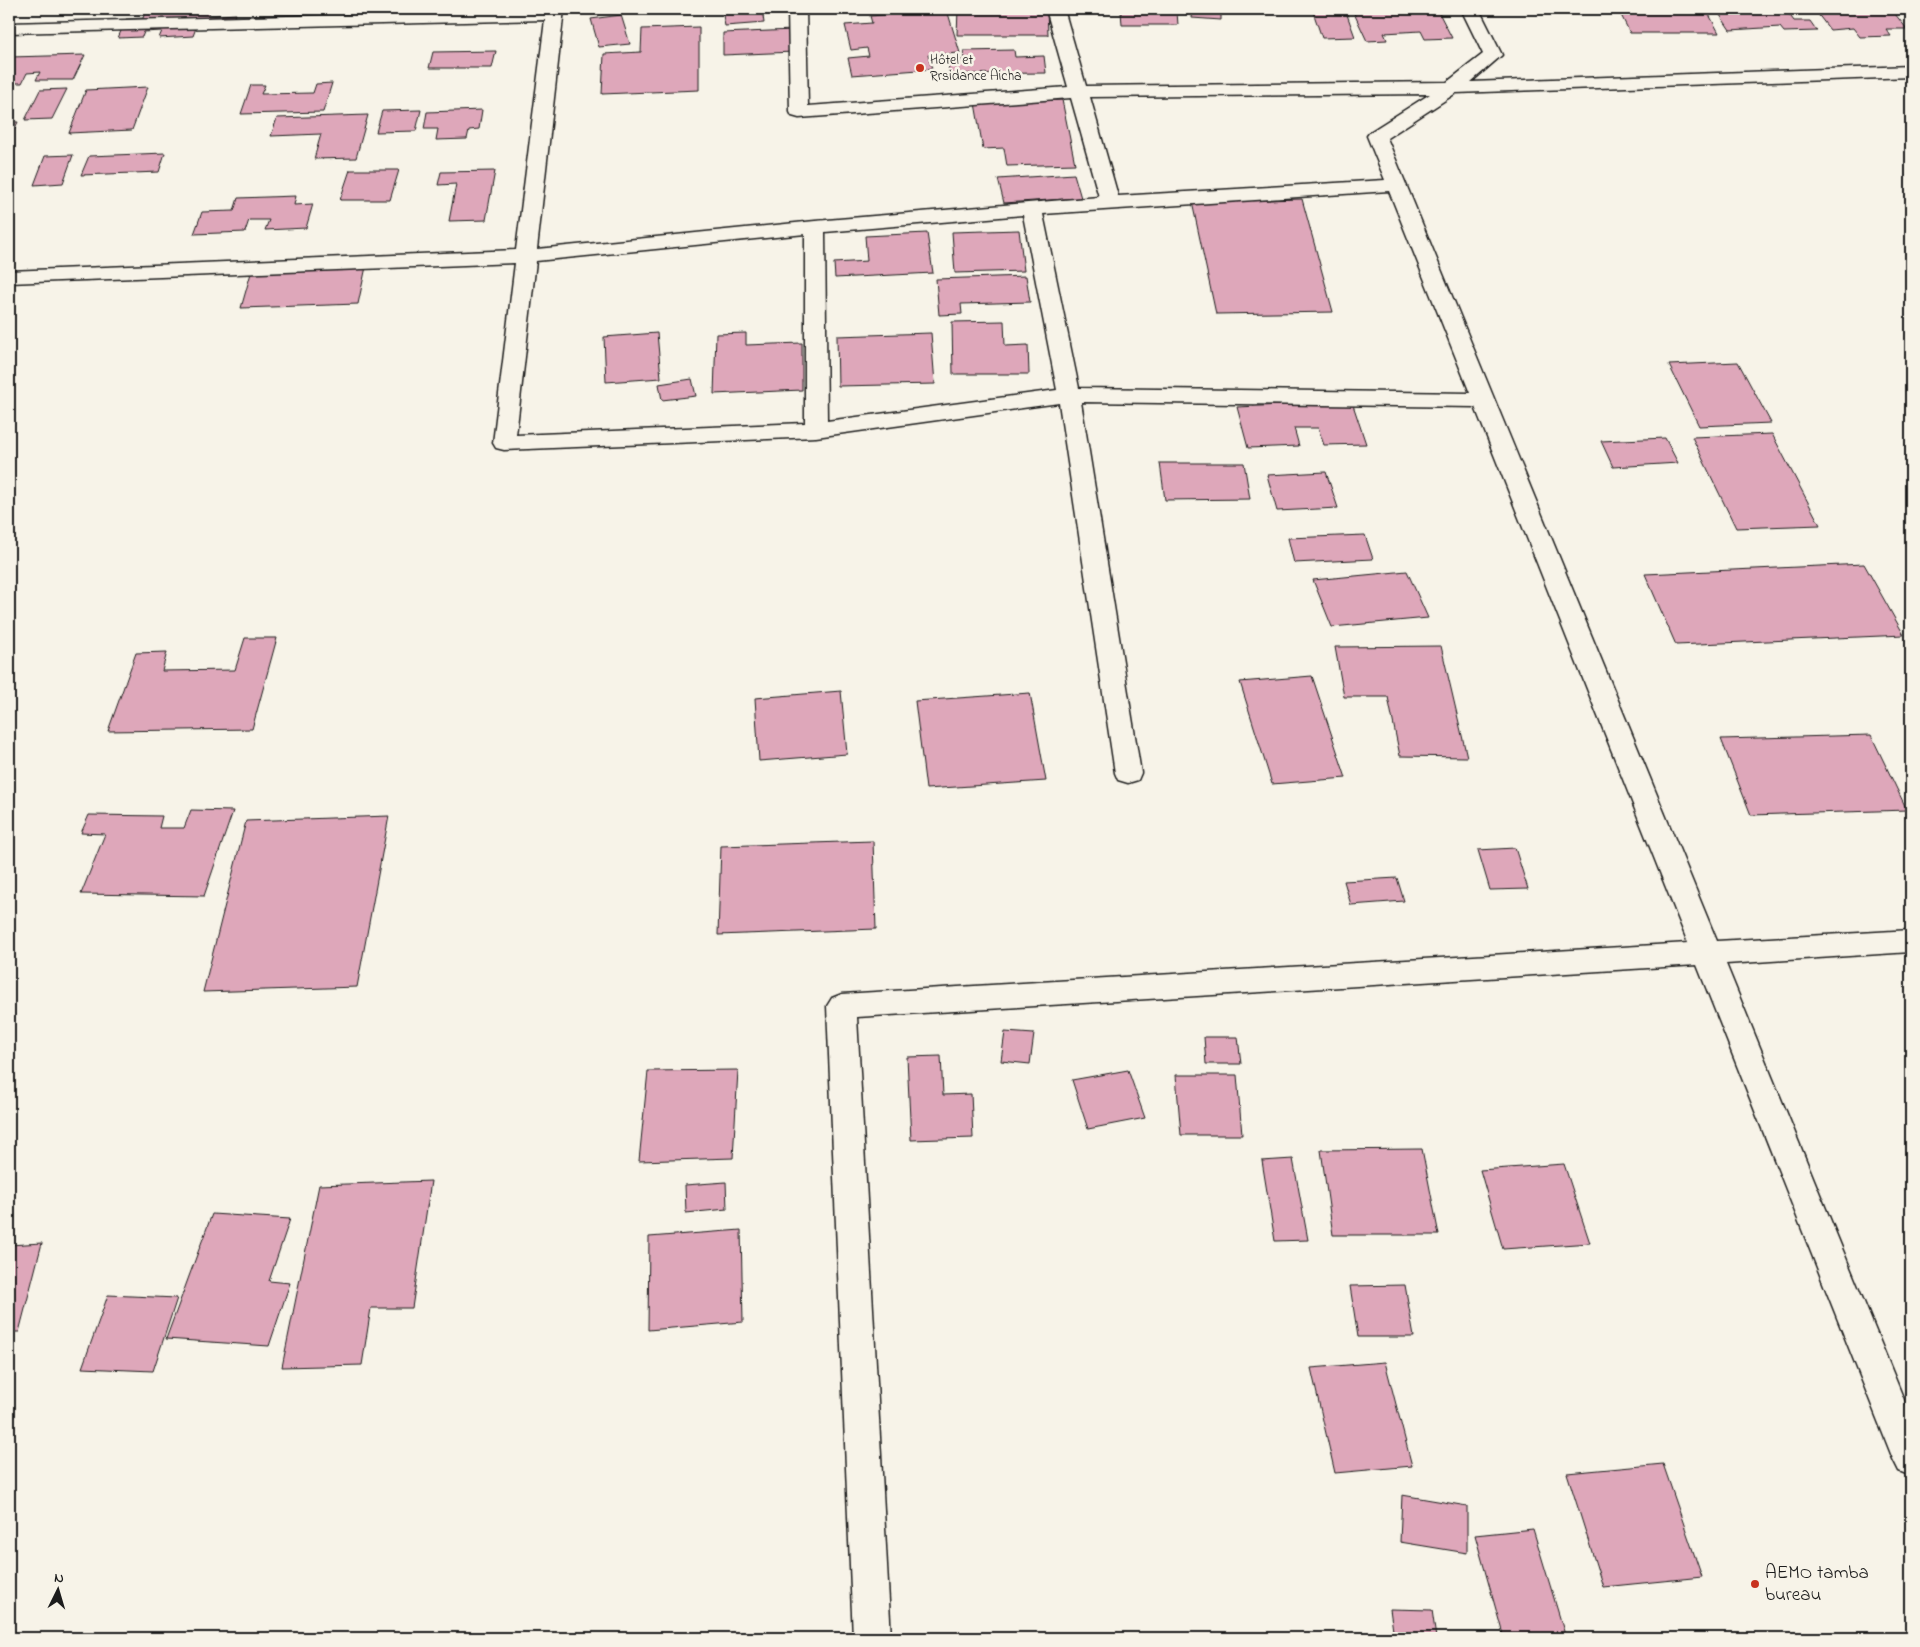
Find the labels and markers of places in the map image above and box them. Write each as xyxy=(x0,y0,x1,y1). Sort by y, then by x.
place label: Hôtel et Rrsidance Aicha xyxy=(930,50,1022,87)
marker: Hôtel et Rrsidance Aicha xyxy=(914,62,926,74)
place label: AEMO tamba bureau xyxy=(1765,1560,1869,1609)
marker: AEMO tamba bureau xyxy=(1749,1578,1761,1590)

